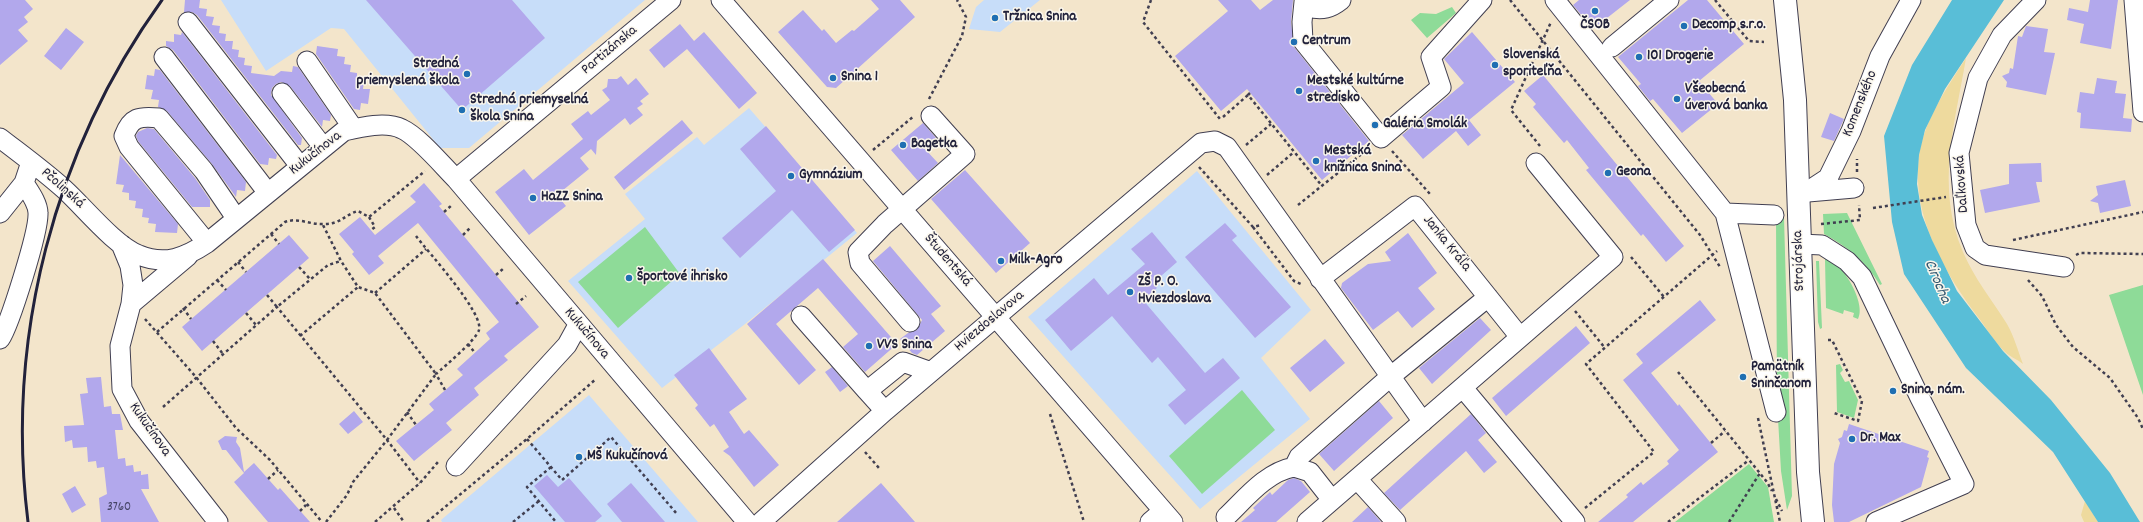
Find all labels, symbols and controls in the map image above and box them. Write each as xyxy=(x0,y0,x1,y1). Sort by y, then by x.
marker: ČSOB xyxy=(1590,6,1600,16)
place label: Tržnica Snina xyxy=(1003,9,1076,27)
marker: Tržnica Snina xyxy=(990,13,1000,23)
place label: ČSOB xyxy=(1580,17,1610,35)
place label: Decomp s.r.o. xyxy=(1692,17,1766,35)
marker: Decomp s.r.o. xyxy=(1679,21,1689,31)
street label: Partizánska xyxy=(578,22,642,80)
place label: Centrum xyxy=(1302,33,1351,51)
marker: Centrum xyxy=(1289,37,1299,47)
place label: Slovenská sporiteľňa xyxy=(1503,47,1562,82)
place label: 101 Drogerie xyxy=(1647,48,1713,66)
marker: 101 Drogerie xyxy=(1634,52,1644,62)
place label: Stredná priemyslená škola xyxy=(357,56,459,91)
marker: Slovenská sporiteľňa xyxy=(1490,60,1500,70)
street label: Komenského xyxy=(1840,68,1882,140)
marker: Stredná priemyslená škola xyxy=(462,69,472,79)
place label: Snina 1 xyxy=(841,69,878,87)
marker: Snina 1 xyxy=(828,73,838,83)
place label: Mestské kultúrne stredisko xyxy=(1307,73,1404,108)
place label: Všeobecná úverová banka xyxy=(1685,81,1767,116)
marker: Mestské kultúrne stredisko xyxy=(1294,86,1304,96)
place label: Stredná priemyselná škola Snina xyxy=(470,92,588,127)
marker: Všeobecná úverová banka xyxy=(1672,94,1682,104)
marker: Stredná priemyselná škola Snina xyxy=(457,105,467,115)
place label: Galéria Smolák xyxy=(1383,116,1467,134)
marker: Galéria Smolák xyxy=(1370,120,1380,130)
street label: Kukučínova xyxy=(286,128,346,180)
place label: Bagetka xyxy=(911,136,957,154)
marker: Bagetka xyxy=(898,140,908,150)
place label: Mestská knižnica Snina xyxy=(1324,143,1401,178)
street label: Daľkovská xyxy=(1952,154,1974,214)
marker: Mestská knižnica Snina xyxy=(1311,156,1321,166)
place label: Geona xyxy=(1616,164,1651,182)
street label: Pčolinská xyxy=(36,165,88,213)
place label: Gymnázium xyxy=(799,167,863,185)
marker: Geona xyxy=(1603,168,1613,178)
marker: Gymnázium xyxy=(786,171,796,181)
place label: HaZZ Snina xyxy=(541,189,603,207)
marker: HaZZ Snina xyxy=(528,193,538,203)
street label: Janka Kráľa xyxy=(1418,212,1474,276)
street label: Strojárska xyxy=(1790,230,1810,292)
street label: Študentská xyxy=(919,231,975,291)
place label: Milk-Agro xyxy=(1009,252,1062,270)
marker: Milk-Agro xyxy=(996,256,1006,266)
water label: Cirocha xyxy=(1918,257,1954,307)
place label: Športové ihrisko xyxy=(637,269,728,287)
marker: Športové ihrisko xyxy=(624,273,634,283)
place label: ZŠ P. O. Hviezdoslava xyxy=(1138,274,1211,309)
marker: ZŠ P. O. Hviezdoslava xyxy=(1125,287,1135,297)
street label: Hviezdoslavova xyxy=(951,288,1029,356)
street label: Kukučínova xyxy=(559,305,613,363)
place label: VVS Snina xyxy=(877,337,932,355)
marker: VVS Snina xyxy=(864,341,874,351)
place label: Pamätník Sninčanom xyxy=(1751,359,1811,394)
marker: Pamätník Sninčanom xyxy=(1738,372,1748,382)
place label: Snina, nám. xyxy=(1901,382,1965,400)
marker: Snina, nám. xyxy=(1888,386,1898,396)
street label: Kukučínova xyxy=(124,400,174,460)
place label: Dr. Max xyxy=(1860,430,1901,448)
marker: Dr. Max xyxy=(1847,434,1857,444)
place label: MŠ Kukučínová xyxy=(587,448,668,466)
marker: MŠ Kukučínová xyxy=(574,452,584,462)
house number: 3760 xyxy=(107,500,131,516)

